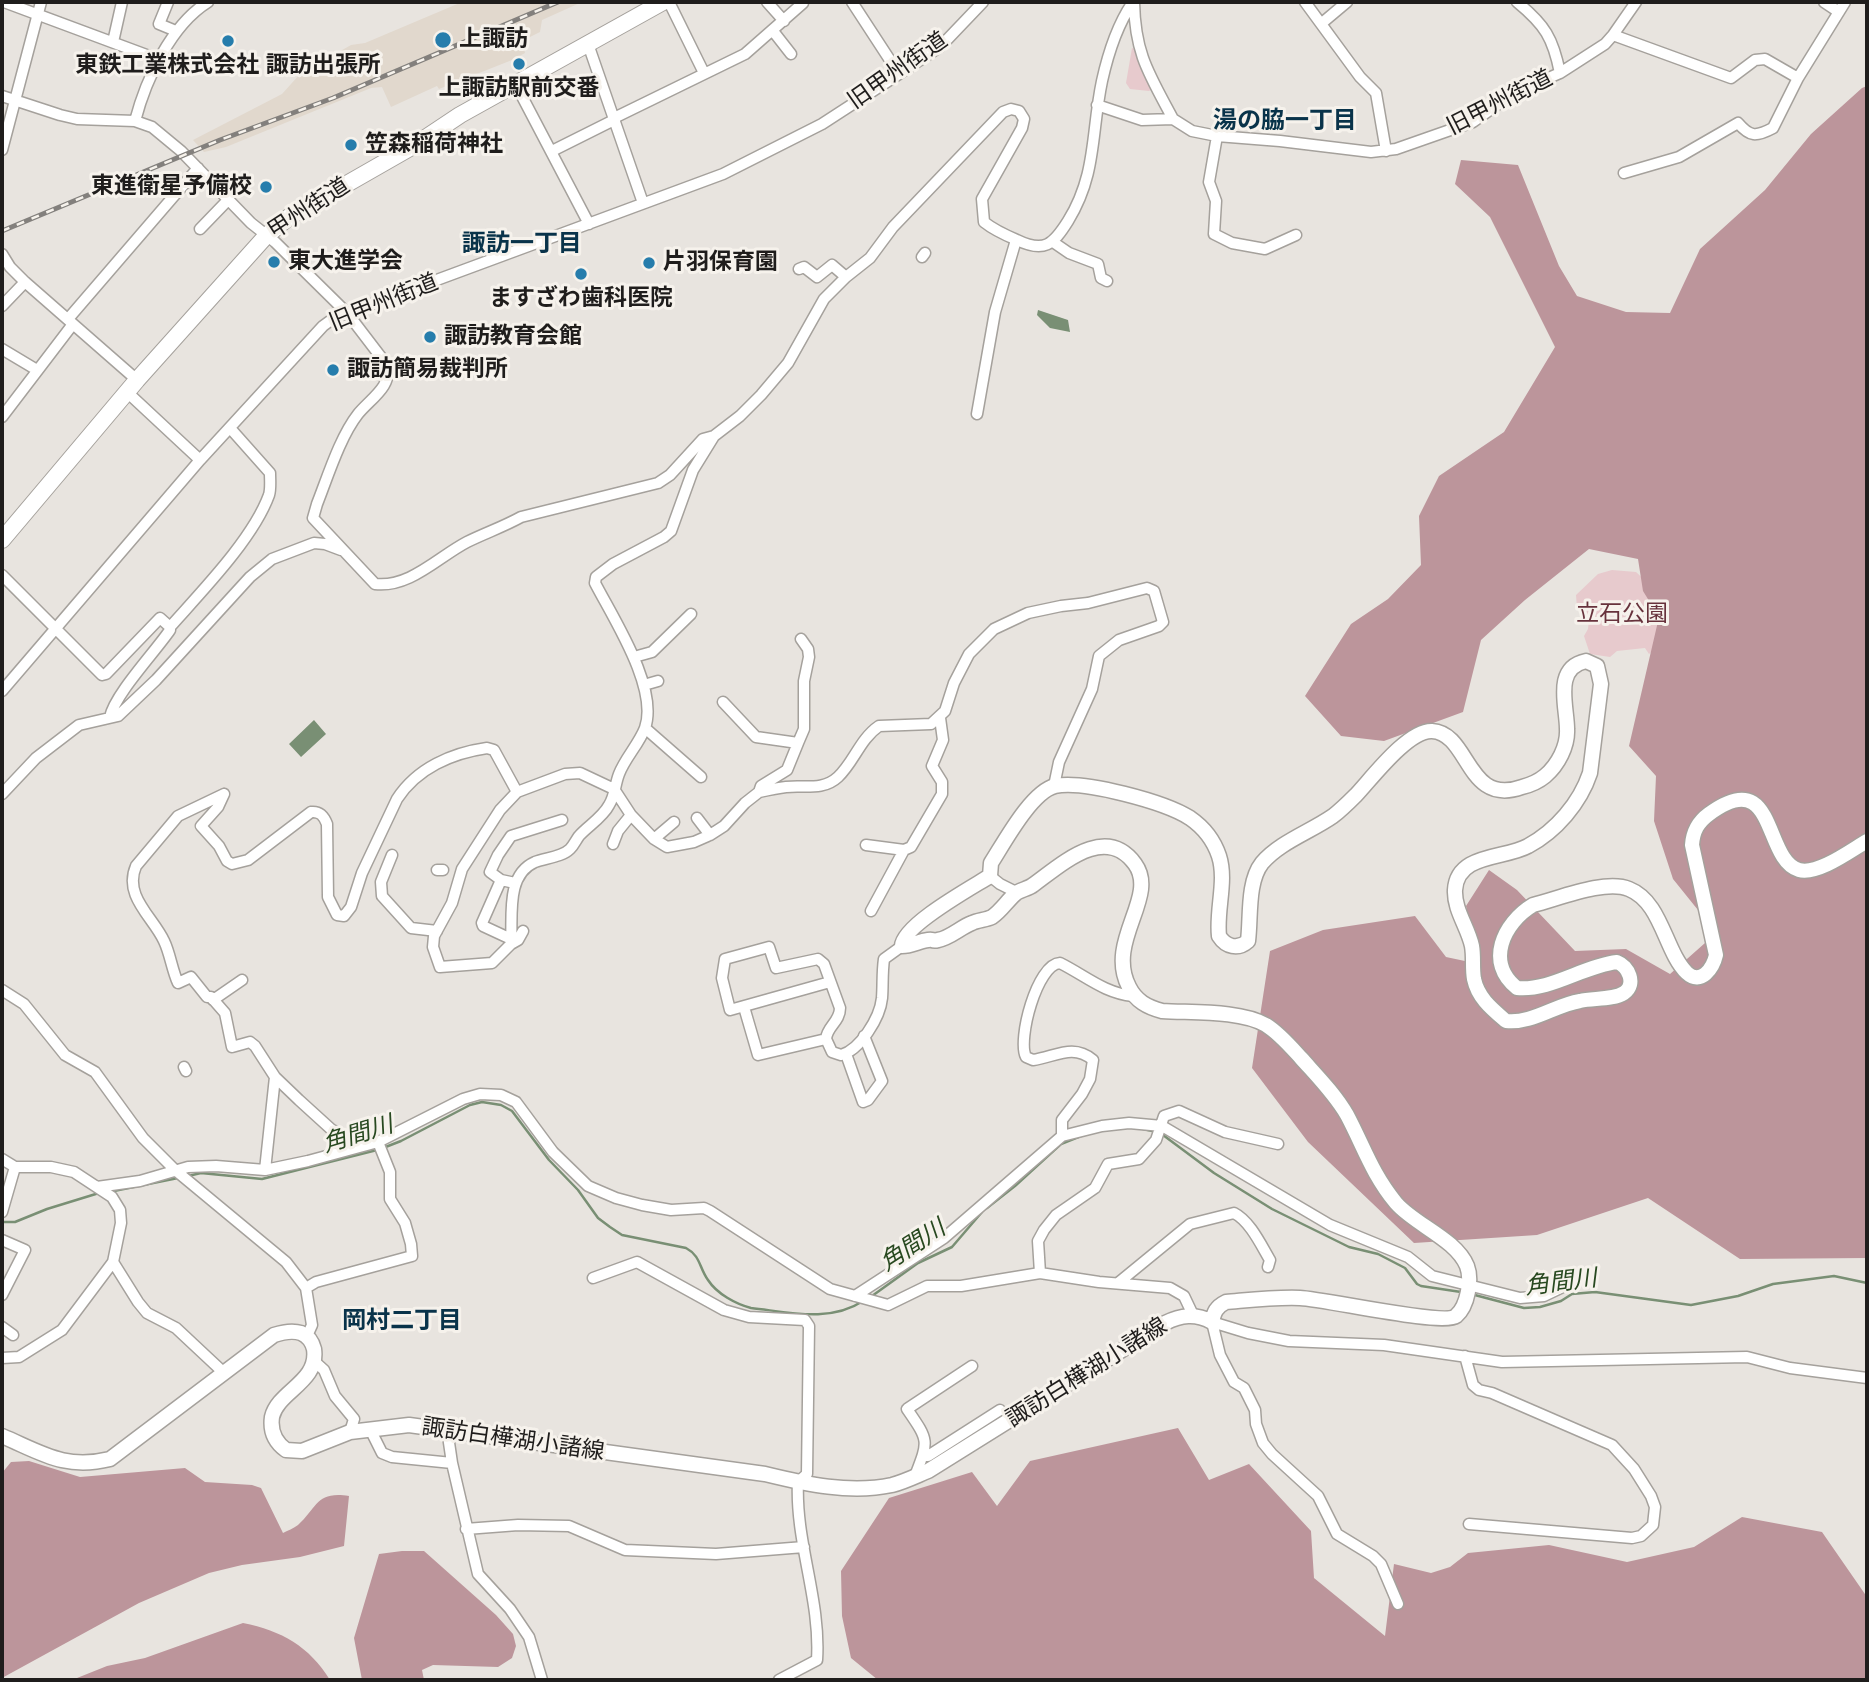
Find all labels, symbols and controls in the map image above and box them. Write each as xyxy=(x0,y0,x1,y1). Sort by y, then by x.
place label: 上諏訪 xyxy=(459,26,528,54)
street label: 旧甲州街道 xyxy=(843,27,953,115)
marker: 上諏訪 xyxy=(433,30,453,50)
marker: 東鉄工業株式会社 諏訪出張所 xyxy=(220,33,236,49)
place label: 東鉄工業株式会社 諏訪出張所 xyxy=(75,52,381,80)
marker: 上諏訪駅前交番 xyxy=(511,56,527,72)
street label: 旧甲州街道 xyxy=(1443,65,1557,141)
place label: 上諏訪駅前交番 xyxy=(439,75,599,103)
district label: 湯の脇一丁目 xyxy=(1213,107,1357,135)
place label: 笠森稲荷神社 xyxy=(365,131,503,159)
marker: 笠森稲荷神社 xyxy=(343,137,359,153)
street label: 甲州街道 xyxy=(263,172,355,246)
place label: 東進衛星予備校 xyxy=(91,173,252,201)
marker: 東進衛星予備校 xyxy=(258,179,274,195)
district label: 諏訪一丁目 xyxy=(462,230,582,258)
place label: 東大進学会 xyxy=(288,248,403,276)
place label: 片羽保育園 xyxy=(663,249,778,277)
marker: 東大進学会 xyxy=(266,254,282,270)
marker: 片羽保育園 xyxy=(641,255,657,271)
marker: ますざわ歯科医院 xyxy=(573,266,589,282)
street label: 旧甲州街道 xyxy=(326,269,442,337)
place label: ますざわ歯科医院 xyxy=(489,285,673,313)
place label: 諏訪教育会館 xyxy=(444,323,582,351)
marker: 諏訪教育会館 xyxy=(422,329,438,345)
place label: 諏訪簡易裁判所 xyxy=(347,356,508,384)
marker: 諏訪簡易裁判所 xyxy=(325,362,341,378)
park label: 立石公園 xyxy=(1576,601,1668,629)
water label: 角間川 xyxy=(319,1111,397,1159)
water label: 角間川 xyxy=(875,1214,951,1278)
water label: 角間川 xyxy=(1524,1264,1598,1302)
district label: 岡村二丁目 xyxy=(342,1307,462,1335)
street label: 諏訪白樺湖小諸線 xyxy=(1002,1313,1172,1433)
street label: 諏訪白樺湖小諸線 xyxy=(420,1414,606,1466)

